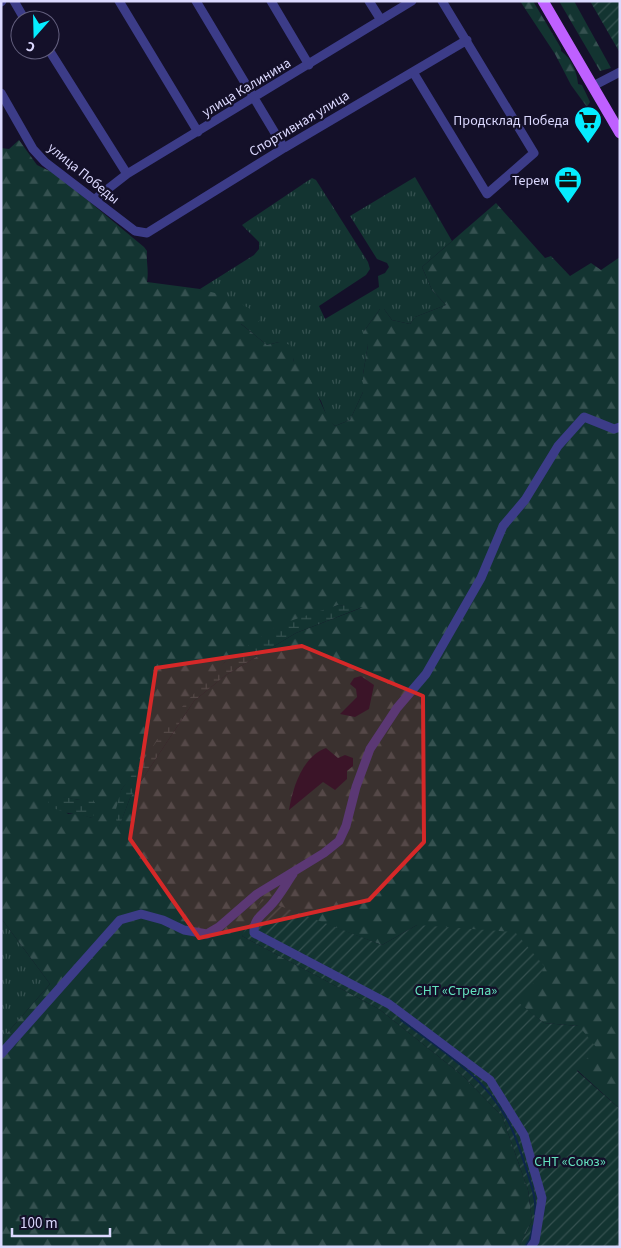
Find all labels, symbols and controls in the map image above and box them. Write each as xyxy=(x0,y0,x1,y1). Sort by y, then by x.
north arrow xyxy=(10,10,60,60)
text: С xyxy=(24,35,38,57)
street label: улица Калинина xyxy=(198,53,295,122)
street label: Спортивная улица xyxy=(246,86,354,162)
supermarket icon: Продсклад Победа xyxy=(573,105,603,144)
place label: Продсклад Победа xyxy=(453,111,569,131)
street label: улица Победы xyxy=(43,138,124,209)
office icon: Терем xyxy=(553,165,583,204)
place label: Терем xyxy=(512,171,549,191)
park label: СНТ «Стрела» xyxy=(415,981,497,1001)
park label: СНТ «Союз» xyxy=(534,1152,606,1172)
scale bar xyxy=(12,1206,110,1238)
text: 100 m xyxy=(20,1213,58,1234)

